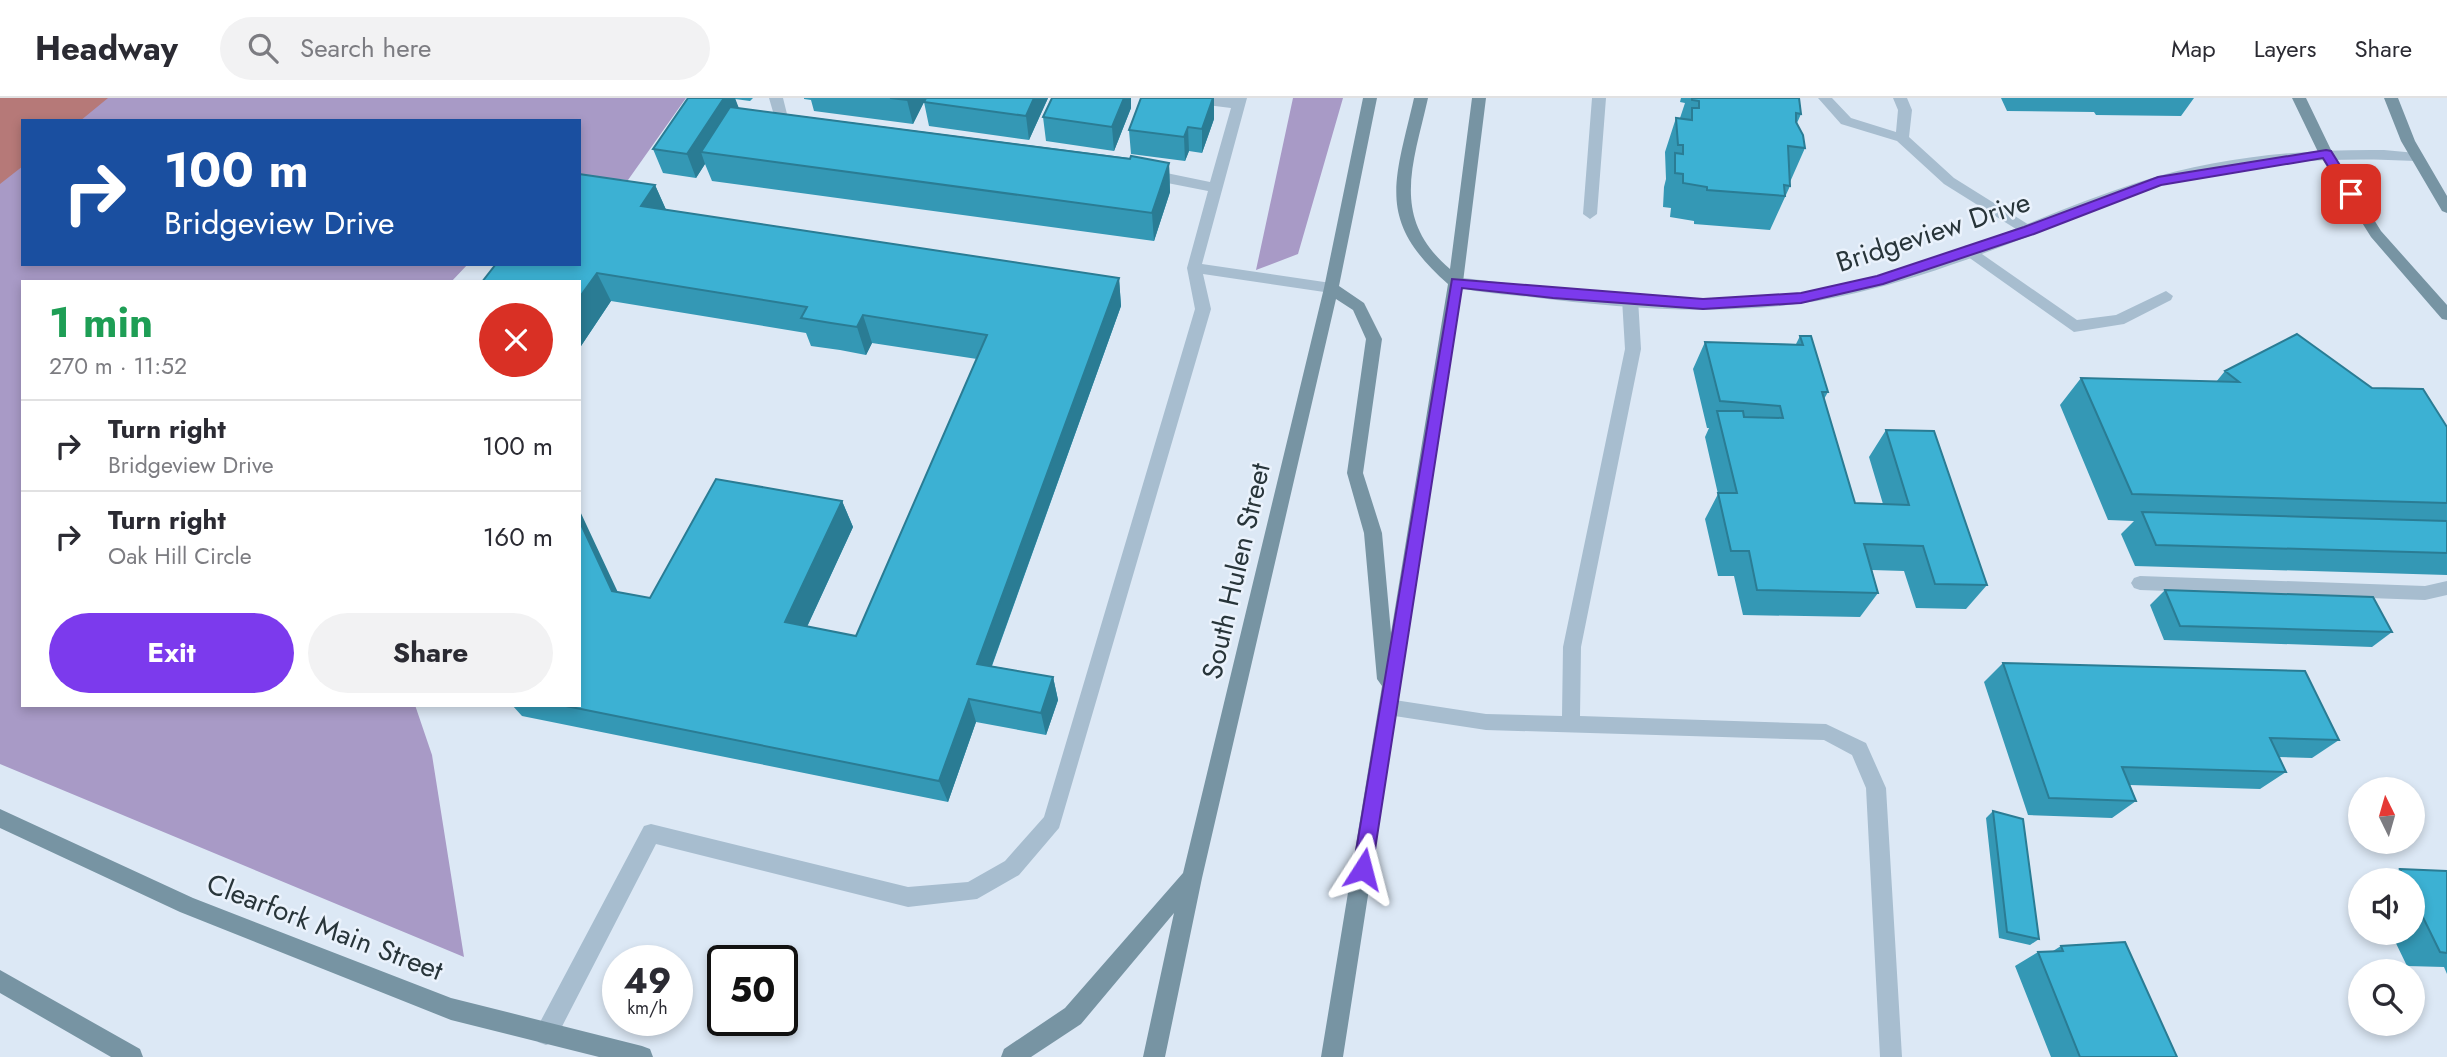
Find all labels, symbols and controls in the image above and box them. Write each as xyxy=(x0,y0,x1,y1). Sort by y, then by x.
search box xyxy=(220,17,710,80)
text: Headway xyxy=(35,25,178,72)
icon: search xyxy=(244,29,282,67)
text: Search here xyxy=(300,29,431,67)
text: Map xyxy=(2171,31,2216,66)
text: Layers xyxy=(2254,31,2316,66)
text: Share xyxy=(2354,31,2412,66)
text: 100 m xyxy=(164,135,309,205)
icon: right xyxy=(49,147,140,238)
pin xyxy=(2321,164,2381,224)
icon: arrive xyxy=(2332,175,2370,213)
street label: Bridgeview Drive xyxy=(1831,181,2035,283)
text: Bridgeview Drive xyxy=(164,200,395,246)
text: 1 min xyxy=(49,292,153,353)
button: close xyxy=(479,303,553,377)
text: 270 m · 11:52 xyxy=(49,349,187,383)
text: Turn right xyxy=(108,410,226,448)
icon: right xyxy=(49,427,87,465)
text: 100 m xyxy=(482,427,553,465)
text: Bridgeview Drive xyxy=(108,448,274,482)
street label: South Hulen Street xyxy=(1191,459,1281,683)
text: Turn right xyxy=(108,501,226,539)
icon: right xyxy=(49,518,87,556)
text: 160 m xyxy=(483,518,553,556)
text: Oak Hill Circle xyxy=(108,539,252,573)
button: Exit xyxy=(49,613,294,693)
button: Share xyxy=(308,613,553,693)
north arrow xyxy=(2348,777,2426,854)
map controls xyxy=(2348,777,2425,1036)
position arrow xyxy=(1326,832,1400,906)
street label: Clearfork Main Street xyxy=(201,863,449,991)
button: sound xyxy=(2348,868,2425,945)
speed limit sign: 50 xyxy=(707,945,798,1036)
text: 49 xyxy=(624,956,671,1006)
button: search xyxy=(2348,959,2425,1036)
text: km/h xyxy=(627,995,668,1021)

